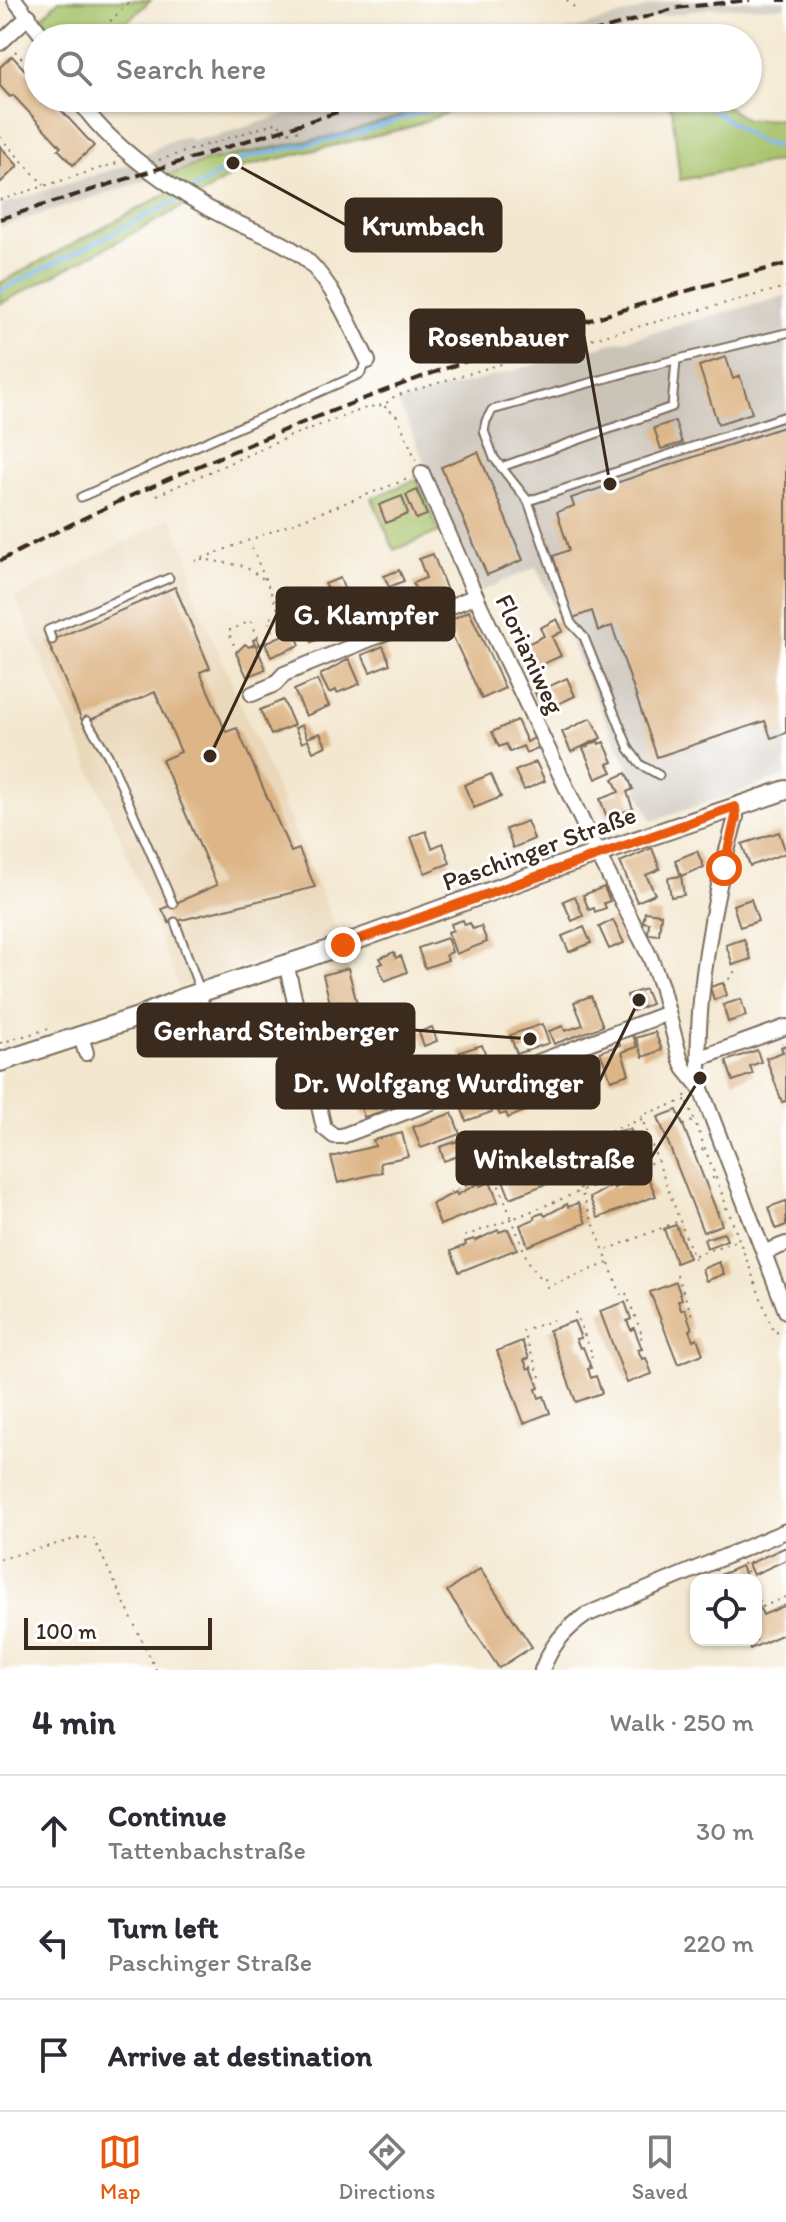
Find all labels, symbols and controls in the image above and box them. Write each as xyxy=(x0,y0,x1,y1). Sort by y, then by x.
search box xyxy=(24,24,762,112)
icon: search xyxy=(52,46,96,90)
text: Search here xyxy=(116,50,266,87)
callout: Krumbach xyxy=(346,199,501,251)
text: Krumbach xyxy=(362,208,485,242)
callout: Rosenbauer xyxy=(411,310,584,362)
text: Rosenbauer xyxy=(428,319,569,353)
callout: G. Klampfer xyxy=(277,588,454,640)
street label: Florianiweg xyxy=(488,589,572,720)
text: G. Klampfer xyxy=(294,597,439,631)
street label: Paschinger Straße xyxy=(438,798,640,898)
route start xyxy=(706,850,742,886)
route end xyxy=(325,927,361,963)
callout: Gerhard Steinberger xyxy=(138,1004,414,1056)
text: Gerhard Steinberger xyxy=(154,1013,399,1047)
callout: Dr. Wolfgang Wurdinger xyxy=(277,1056,599,1108)
text: Dr. Wolfgang Wurdinger xyxy=(293,1065,584,1099)
callout: Winkelstraße xyxy=(457,1132,651,1184)
text: Winkelstraße xyxy=(473,1141,635,1175)
map controls xyxy=(690,1574,762,1646)
button: locate xyxy=(690,1574,762,1646)
scale bar xyxy=(24,1614,212,1650)
text: 100 m xyxy=(36,1618,97,1645)
text: 4 min xyxy=(32,1702,116,1743)
text: Walk · 250 m xyxy=(610,1706,754,1738)
text: Continue xyxy=(108,1797,227,1834)
icon: ahead xyxy=(32,1809,76,1853)
text: 30 m xyxy=(696,1815,754,1847)
text: Tattenbachstraße xyxy=(108,1834,306,1866)
text: Turn left xyxy=(108,1909,219,1946)
icon: left xyxy=(32,1921,76,1965)
text: 220 m xyxy=(683,1927,754,1959)
text: Paschinger Straße xyxy=(108,1946,312,1978)
icon: arrive xyxy=(32,2033,76,2077)
text: Arrive at destination xyxy=(108,2037,372,2074)
tab: Map xyxy=(98,2130,142,2205)
tab: Directions xyxy=(339,2130,435,2205)
tab: Saved xyxy=(632,2130,688,2205)

